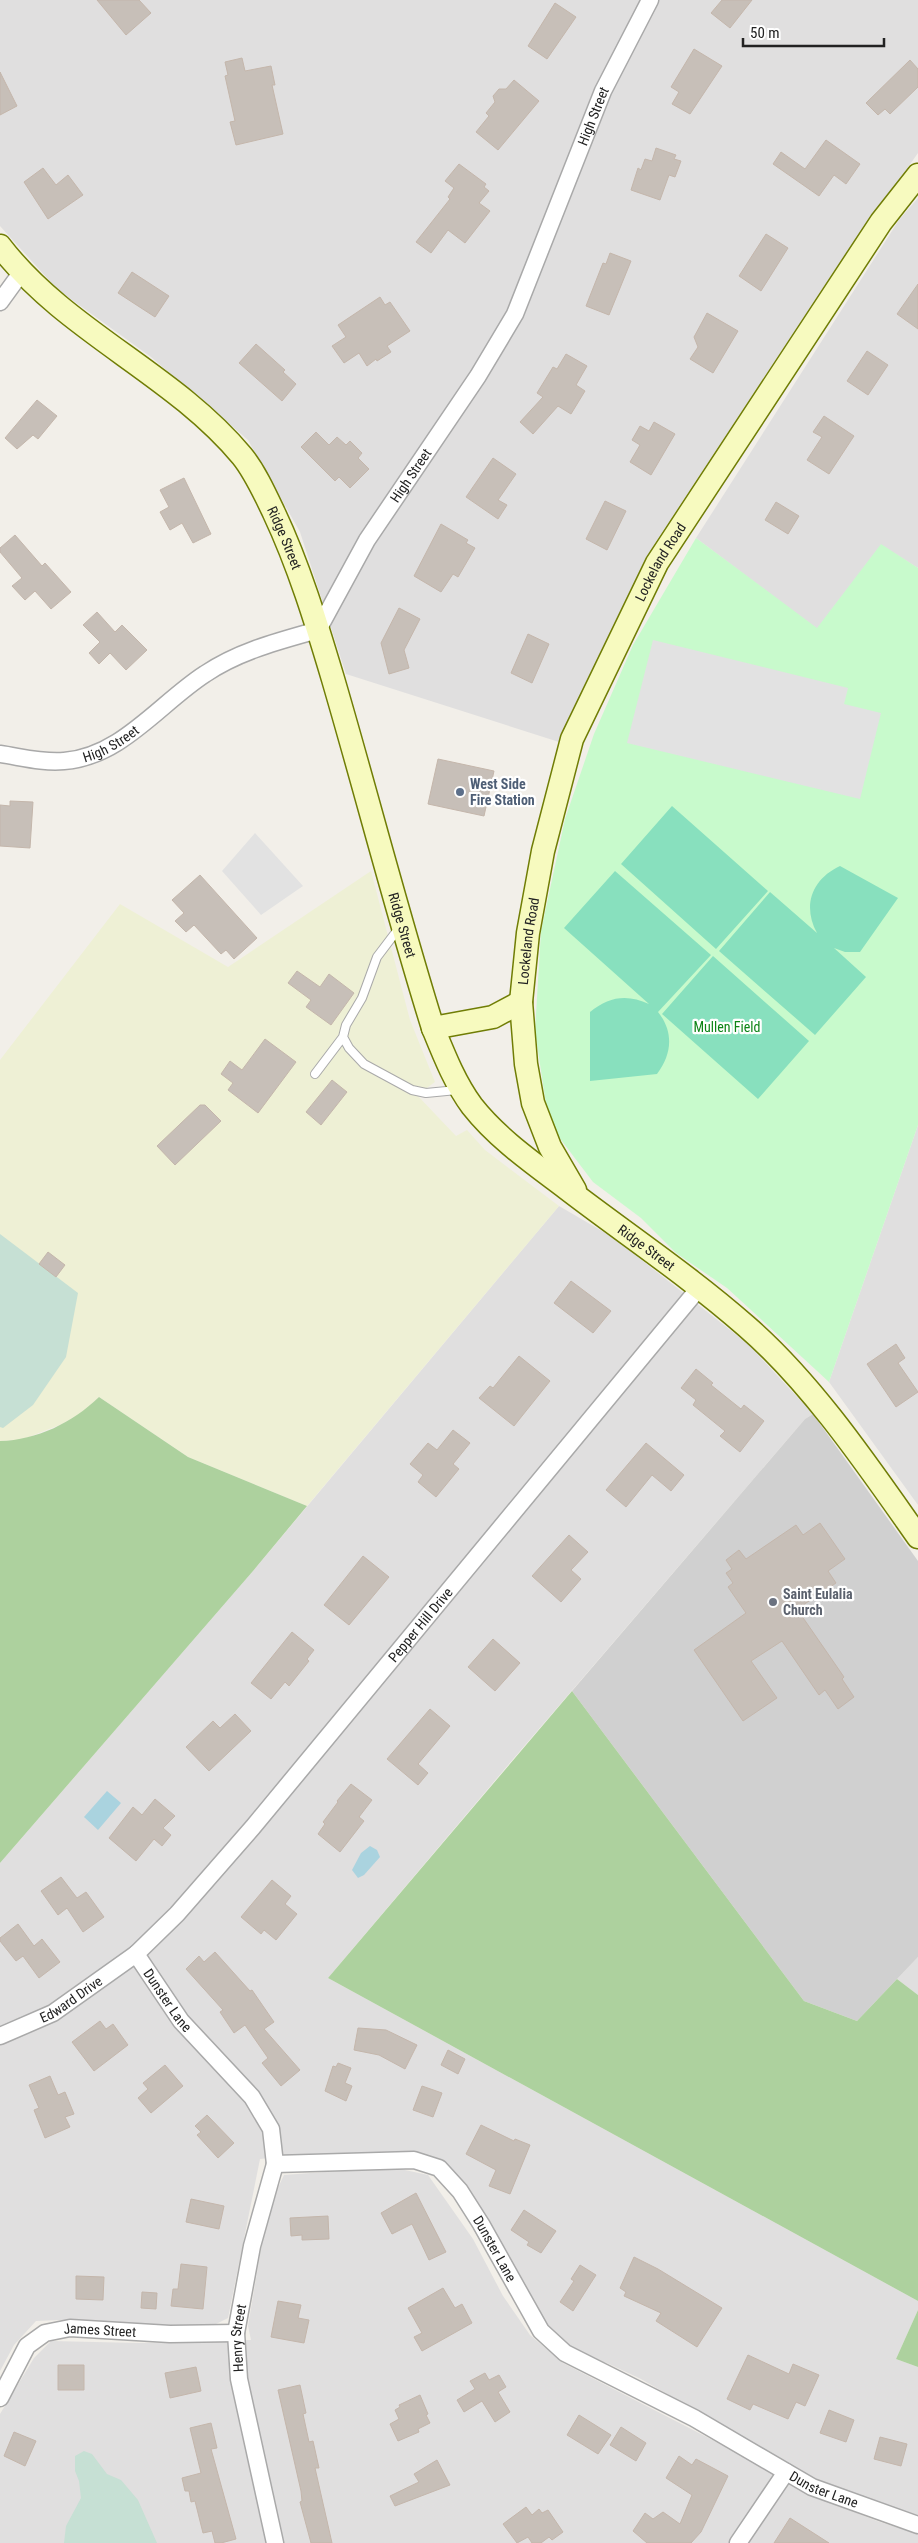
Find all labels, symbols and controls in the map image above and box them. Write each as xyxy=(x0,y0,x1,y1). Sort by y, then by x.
scale bar xyxy=(743,15,884,47)
text: 50 m xyxy=(750,24,780,42)
street label: High Street xyxy=(574,84,612,148)
street label: High Street xyxy=(387,445,435,505)
street label: Ridge Street xyxy=(264,504,305,572)
street label: Lockeland Road xyxy=(632,520,689,604)
street label: High Street xyxy=(81,722,142,765)
place label: West Side Fire Station xyxy=(470,776,535,808)
marker: West Side Fire Station xyxy=(454,786,466,798)
street label: Ridge Street xyxy=(385,891,419,960)
street label: Lockeland Road xyxy=(515,896,542,986)
park label: Mullen Field xyxy=(694,1019,761,1035)
street label: Ridge Street xyxy=(615,1221,678,1274)
street label: Pepper Hill Drive xyxy=(385,1584,456,1665)
place label: Saint Eulalia Church xyxy=(783,1586,853,1618)
marker: Saint Eulalia Church xyxy=(767,1596,779,1608)
street label: Dunster Lane xyxy=(140,1966,195,2035)
street label: Edward Drive xyxy=(37,1973,105,2026)
street label: Dunster Lane xyxy=(470,2213,520,2285)
street label: Henry Street xyxy=(228,2303,249,2373)
street label: James Street xyxy=(62,2320,137,2340)
street label: Dunster Lane xyxy=(787,2468,861,2511)

